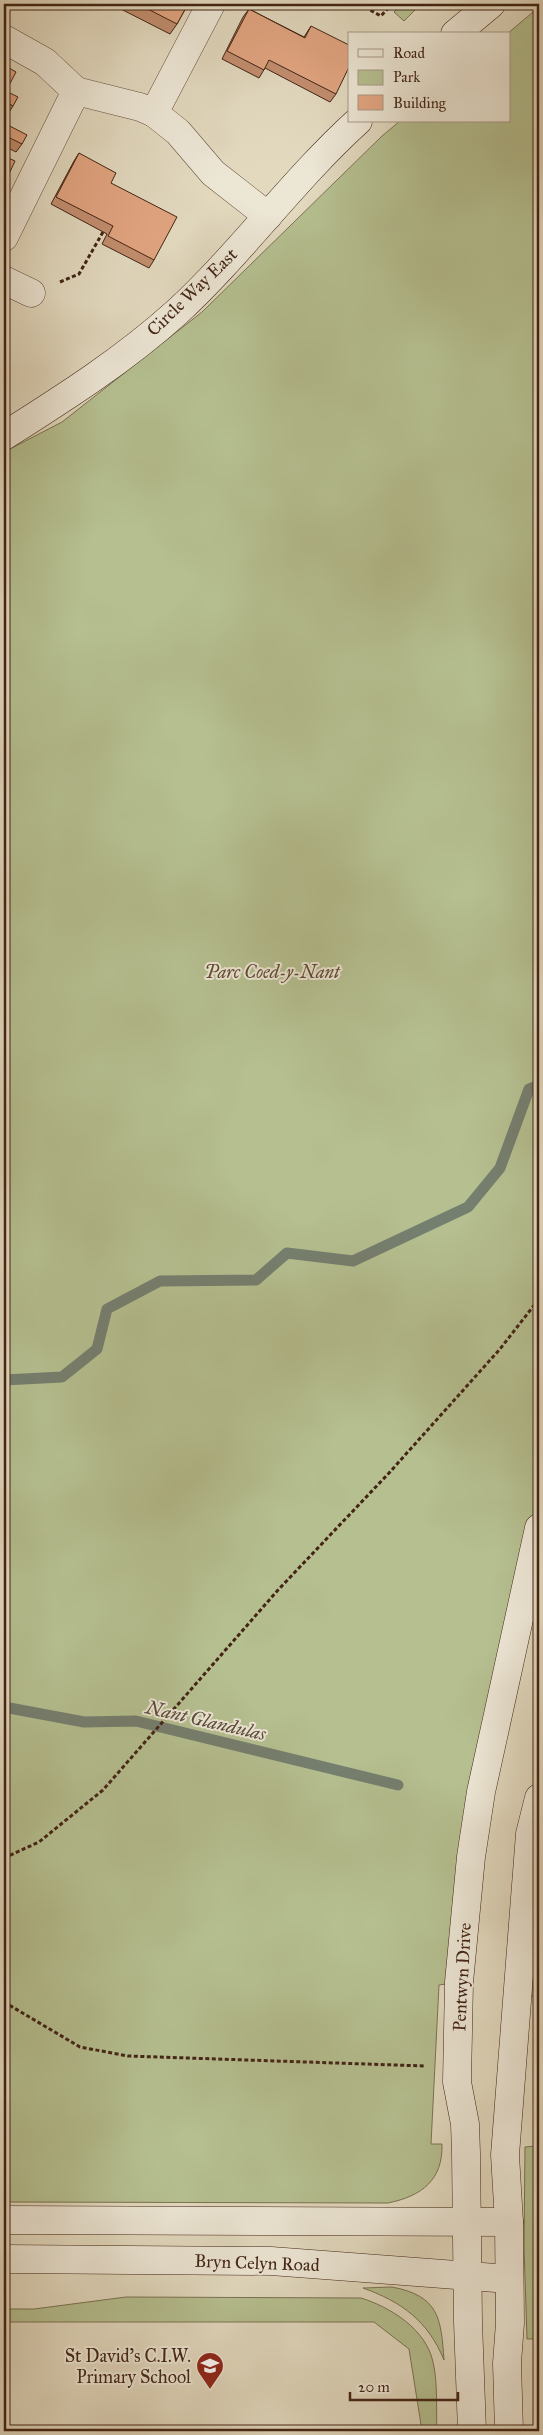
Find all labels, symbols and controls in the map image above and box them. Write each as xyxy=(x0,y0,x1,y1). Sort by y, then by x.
legend xyxy=(348,32,510,122)
text: Road xyxy=(393,44,425,62)
text: Park xyxy=(393,68,420,86)
text: Building xyxy=(393,94,447,112)
street label: Circle Way East xyxy=(142,243,242,341)
park label: Parc Coed-y-Nant xyxy=(204,961,341,983)
water label: Nant Glandulas xyxy=(143,1695,269,1746)
street label: Pentwyn Drive xyxy=(448,1922,476,2032)
street label: Bryn Celyn Road xyxy=(194,2250,320,2276)
place label: St David's C.I.W. Primary School xyxy=(65,2345,191,2388)
school or university icon: St David's C.I.W. Primary School xyxy=(195,2351,225,2390)
scale bar xyxy=(350,2370,458,2402)
text: 20 m xyxy=(358,2378,390,2396)

